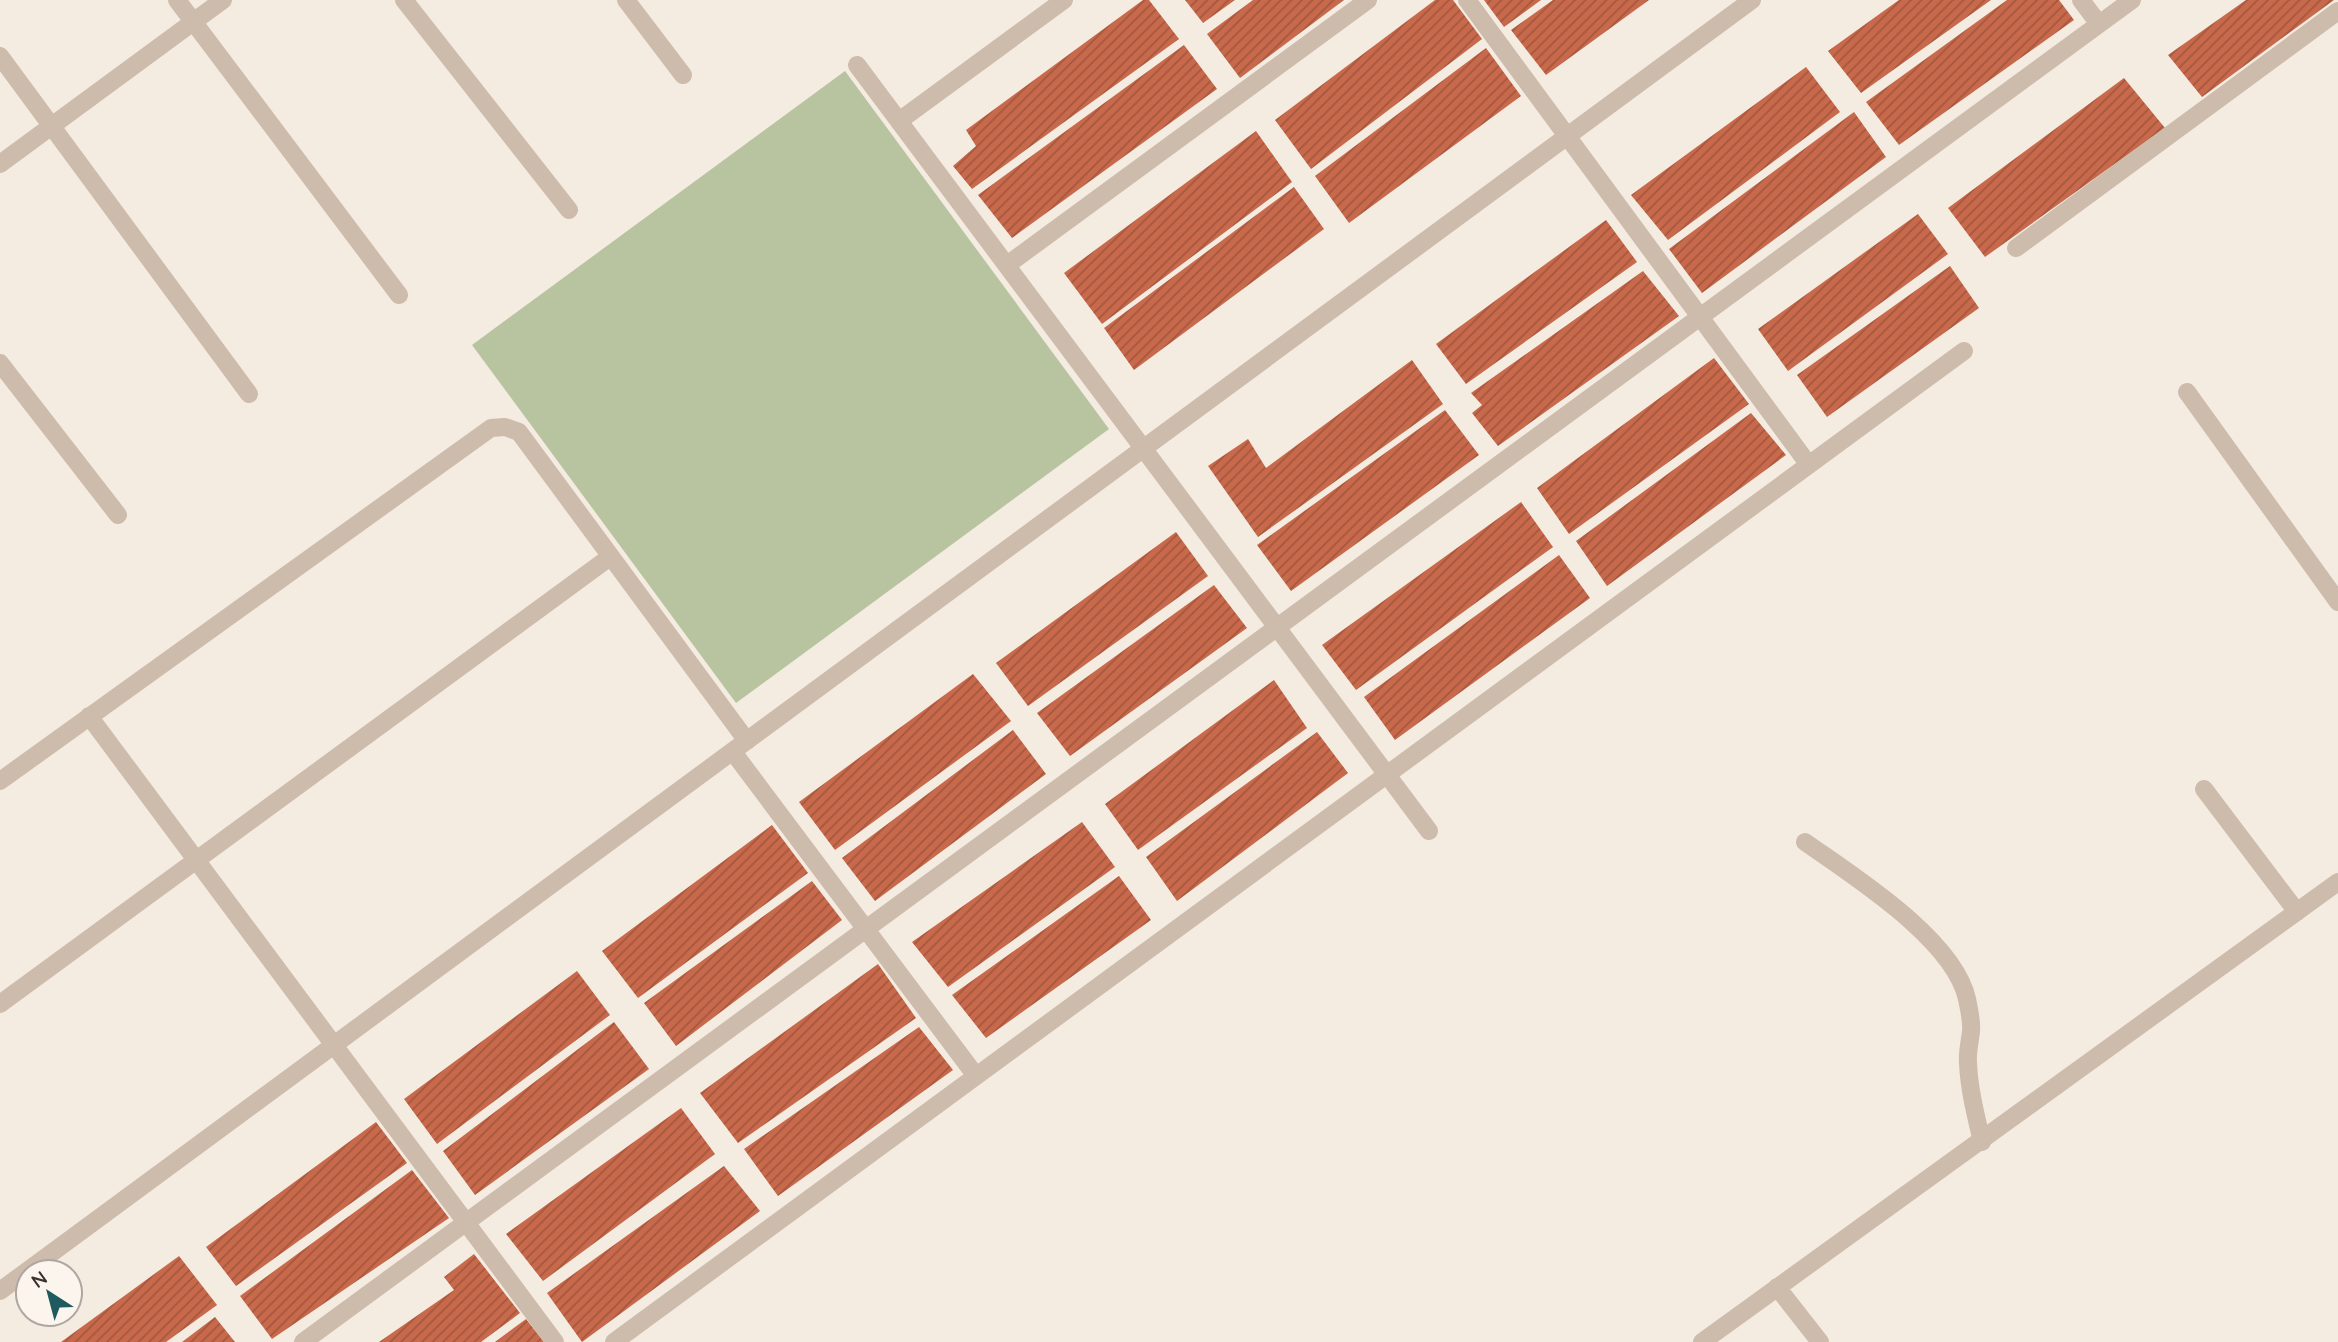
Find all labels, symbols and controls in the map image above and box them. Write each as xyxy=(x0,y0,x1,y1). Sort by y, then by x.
north arrow xyxy=(14,1258,84,1328)
text: N xyxy=(26,1265,52,1293)

